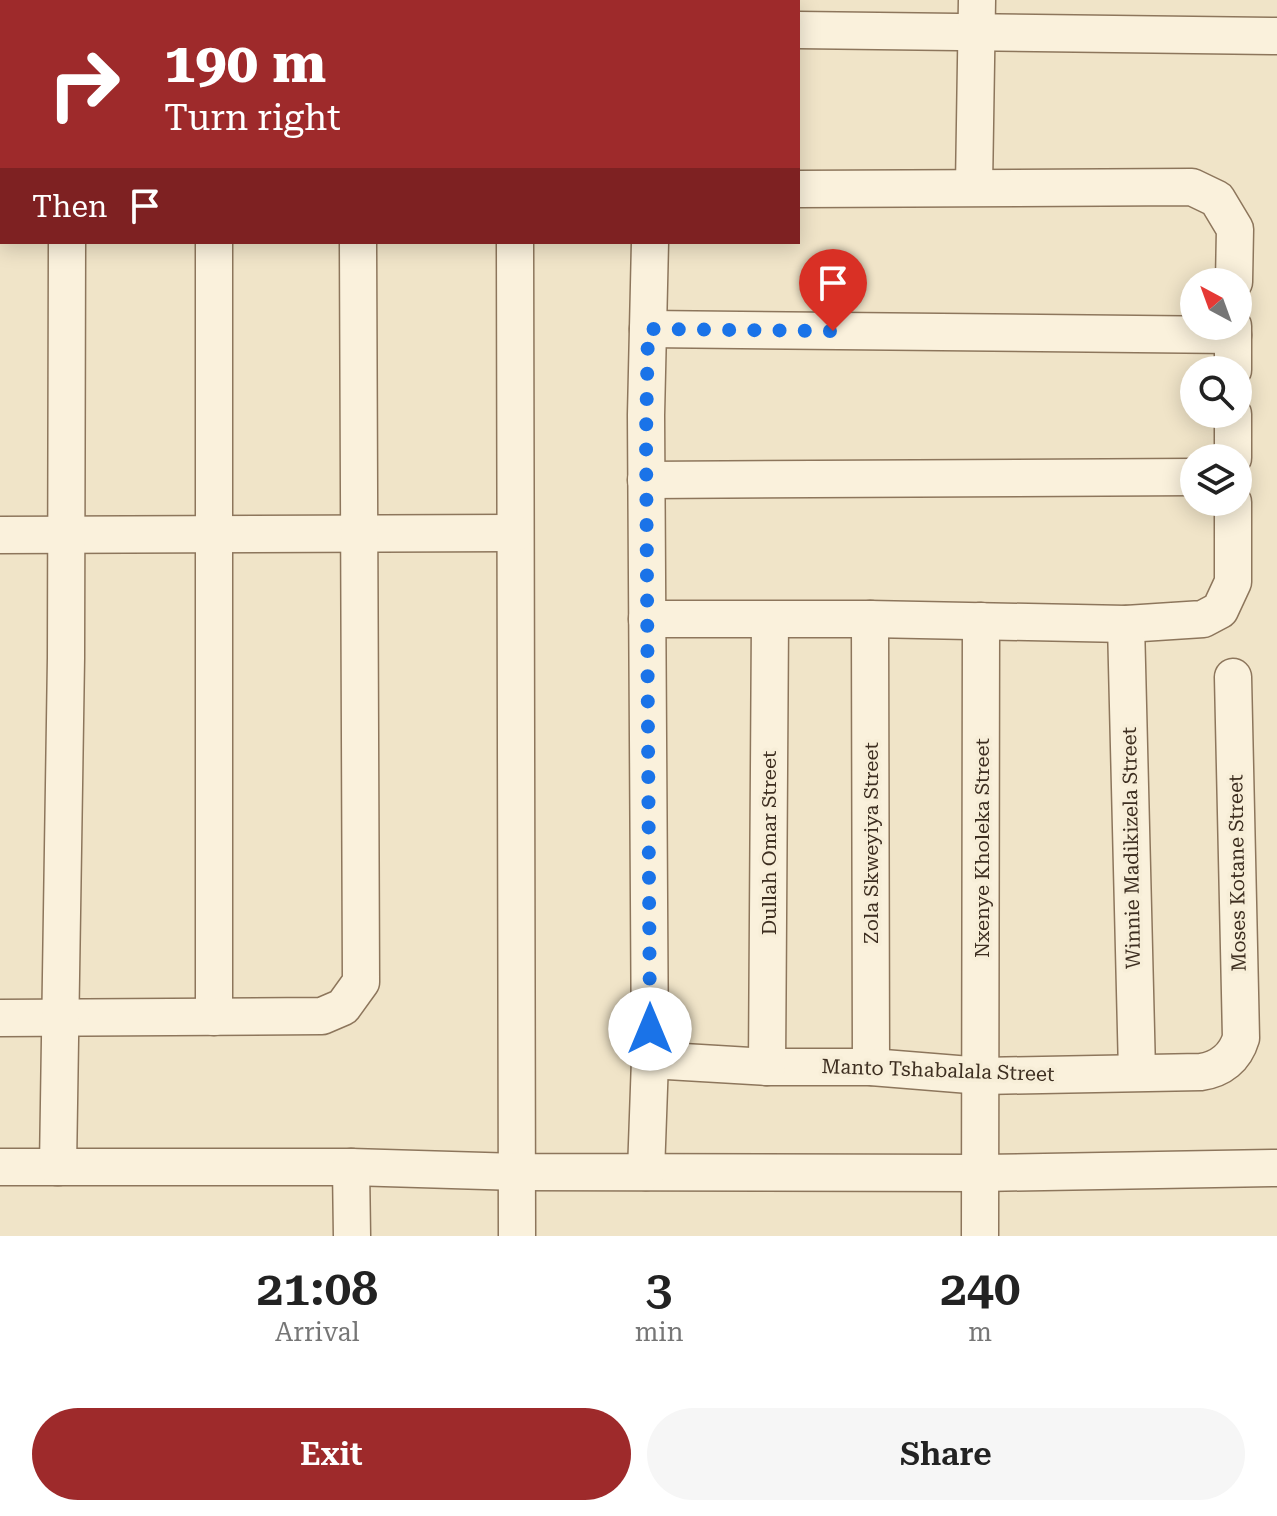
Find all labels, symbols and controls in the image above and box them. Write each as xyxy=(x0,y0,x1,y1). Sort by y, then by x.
text: 190 m xyxy=(164,30,326,96)
icon: right xyxy=(32,32,136,136)
text: Turn right xyxy=(164,97,341,139)
icon: arrive xyxy=(123,184,167,228)
text: Then xyxy=(32,189,107,224)
pin xyxy=(799,249,867,331)
icon: arrive xyxy=(811,261,855,305)
north arrow xyxy=(1180,268,1252,340)
map controls xyxy=(1180,268,1252,516)
button: search xyxy=(1180,356,1252,428)
button: layers xyxy=(1180,444,1252,516)
street label: Winnie Madikizela Street xyxy=(1117,726,1145,969)
street label: Nxenye Kholeka Street xyxy=(970,737,994,958)
street label: Zola Skweyiya Street xyxy=(859,742,883,944)
street label: Dullah Omar Street xyxy=(757,750,781,935)
street label: Moses Kotane Street xyxy=(1223,774,1251,972)
position arrow xyxy=(608,987,692,1071)
street label: Manto Tshabalala Street xyxy=(821,1054,1055,1086)
text: 21:08 xyxy=(256,1261,378,1317)
text: 3 xyxy=(646,1261,672,1317)
text: 240 xyxy=(940,1261,1021,1317)
text: Arrival xyxy=(275,1317,360,1347)
text: min xyxy=(635,1317,683,1347)
text: m xyxy=(968,1317,992,1347)
button: Exit xyxy=(32,1408,631,1500)
button: Share xyxy=(647,1408,1245,1500)

